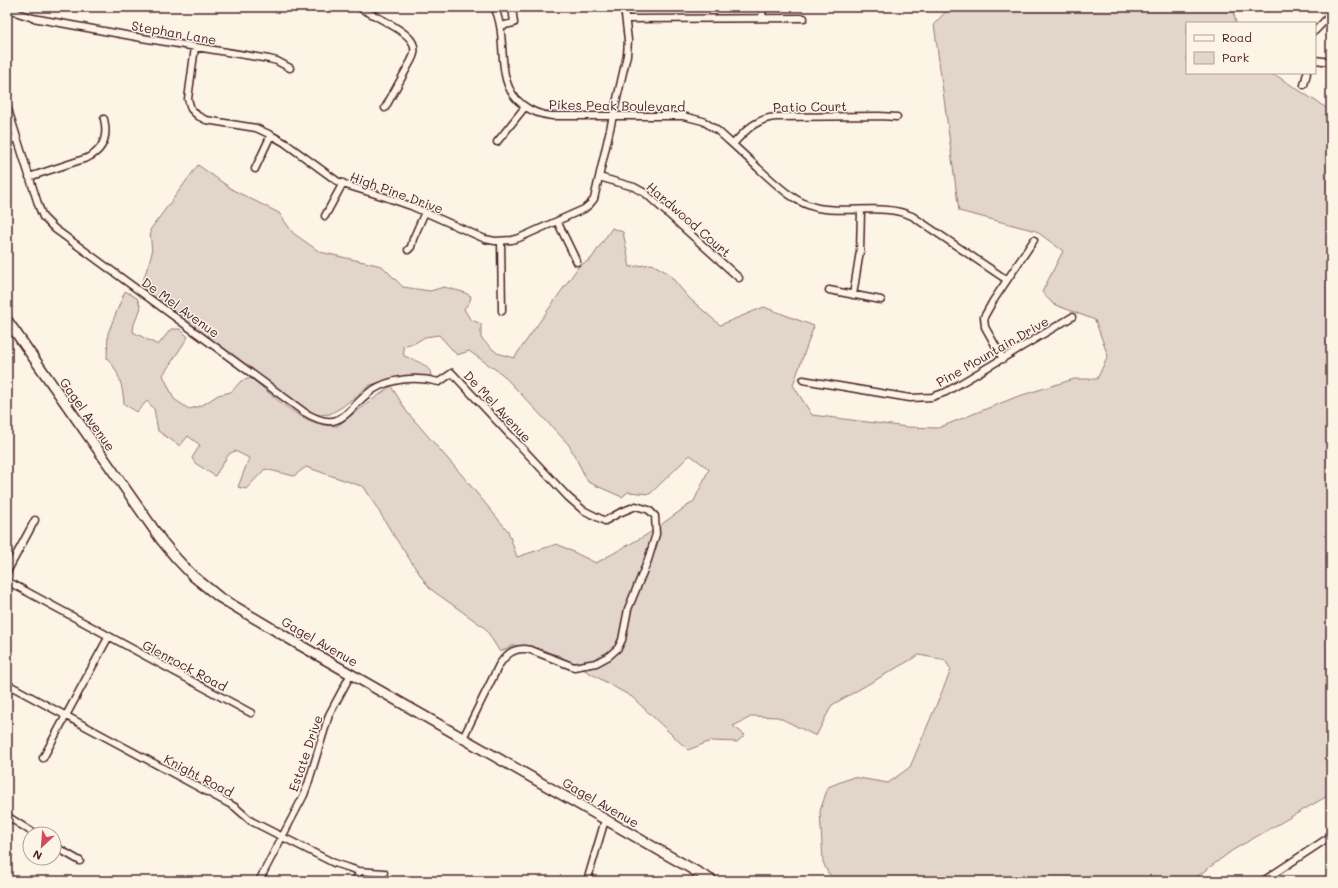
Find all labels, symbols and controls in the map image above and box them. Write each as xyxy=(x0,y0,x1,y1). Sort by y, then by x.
street label: Stephan Lane xyxy=(130,16,218,48)
legend xyxy=(1186,22,1316,74)
text: Road xyxy=(1222,29,1252,45)
text: Park xyxy=(1222,49,1249,65)
street label: Pikes Peak Boulevard xyxy=(549,95,685,115)
street label: Patio Court xyxy=(773,97,847,115)
street label: High Pine Drive xyxy=(348,167,446,217)
street label: Hardwood Court xyxy=(643,178,735,260)
street label: De Mel Avenue xyxy=(139,273,223,341)
street label: Pine Mountain Drive xyxy=(933,312,1051,390)
street label: De Mel Avenue xyxy=(460,367,536,445)
street label: Gagel Avenue xyxy=(56,374,120,454)
street label: Gagel Avenue xyxy=(279,612,361,670)
street label: Glenrock Road xyxy=(140,636,230,694)
street label: Estate Drive xyxy=(284,712,326,794)
street label: Knight Road xyxy=(161,750,237,800)
street label: Gagel Avenue xyxy=(560,773,642,831)
north arrow xyxy=(22,826,62,866)
text: N xyxy=(30,847,44,864)

